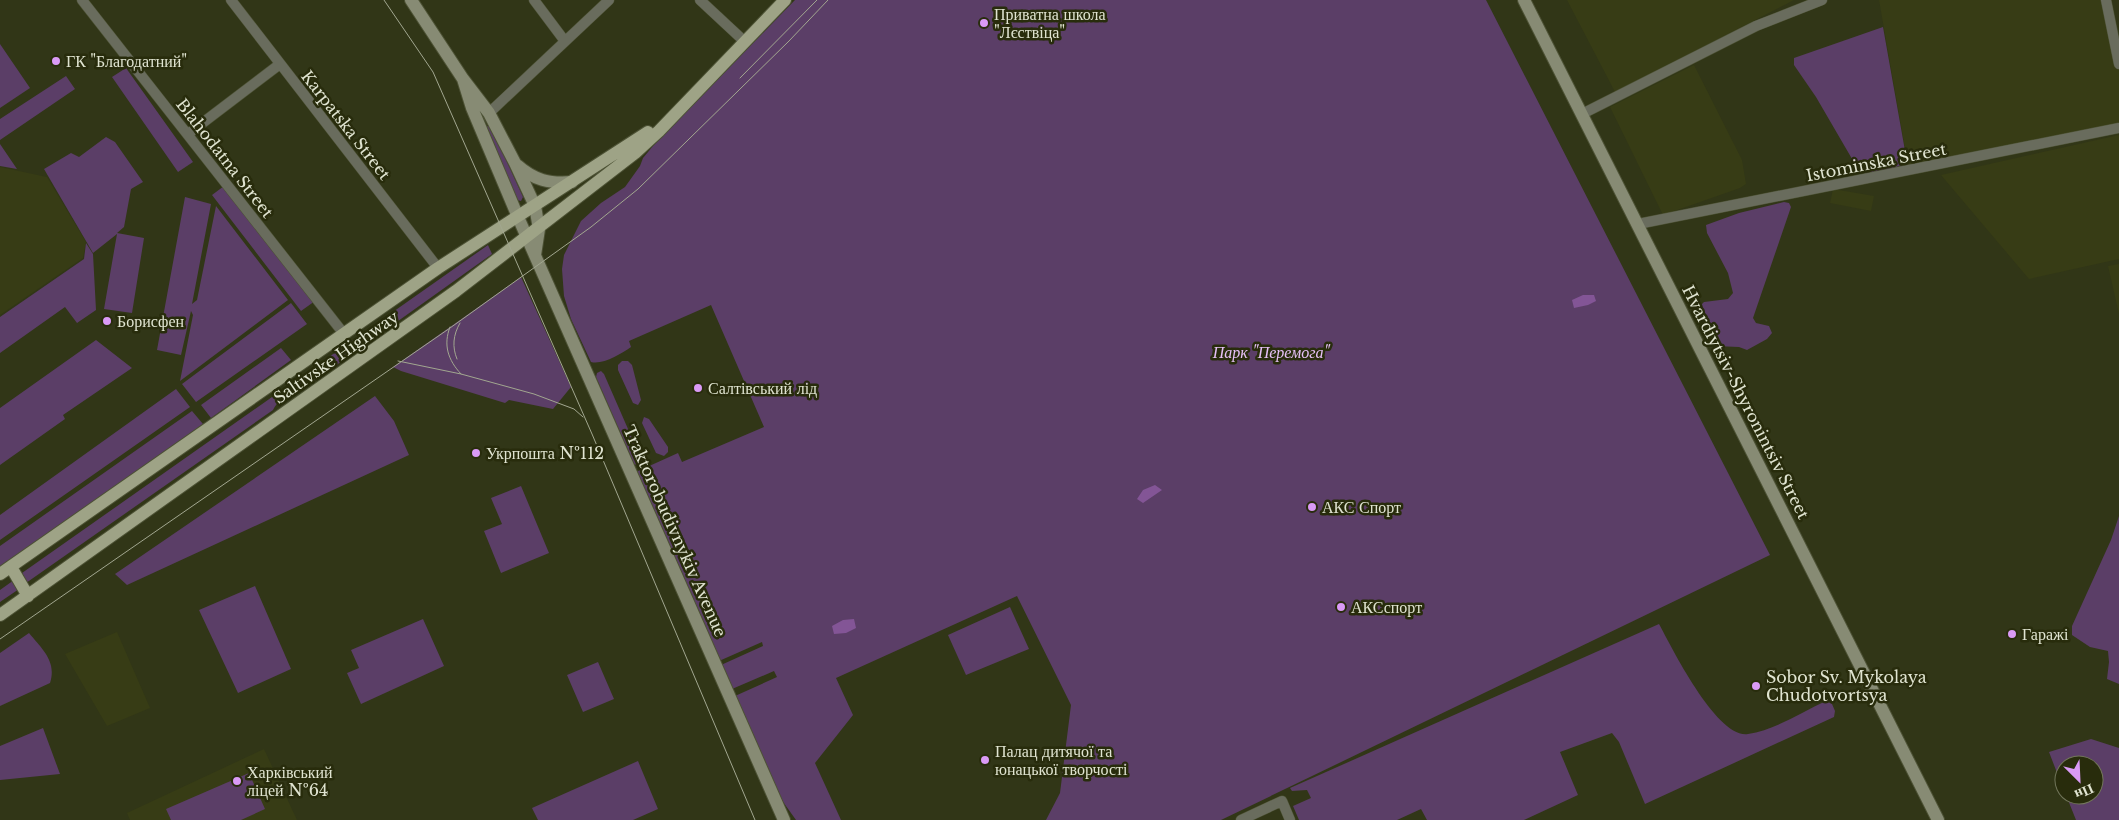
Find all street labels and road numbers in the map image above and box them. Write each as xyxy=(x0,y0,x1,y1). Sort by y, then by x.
street label: Karpatska Street xyxy=(297,66,395,184)
street label: Blahodatna Street xyxy=(172,94,278,222)
street label: Istominska Street xyxy=(1804,139,1948,185)
street label: Hvardiytsiv-Shyronintsiv Street xyxy=(1678,282,1814,522)
street label: Saltivske Highway xyxy=(269,306,403,408)
street label: Traktorobudivnykiv Avenue xyxy=(619,422,731,640)

